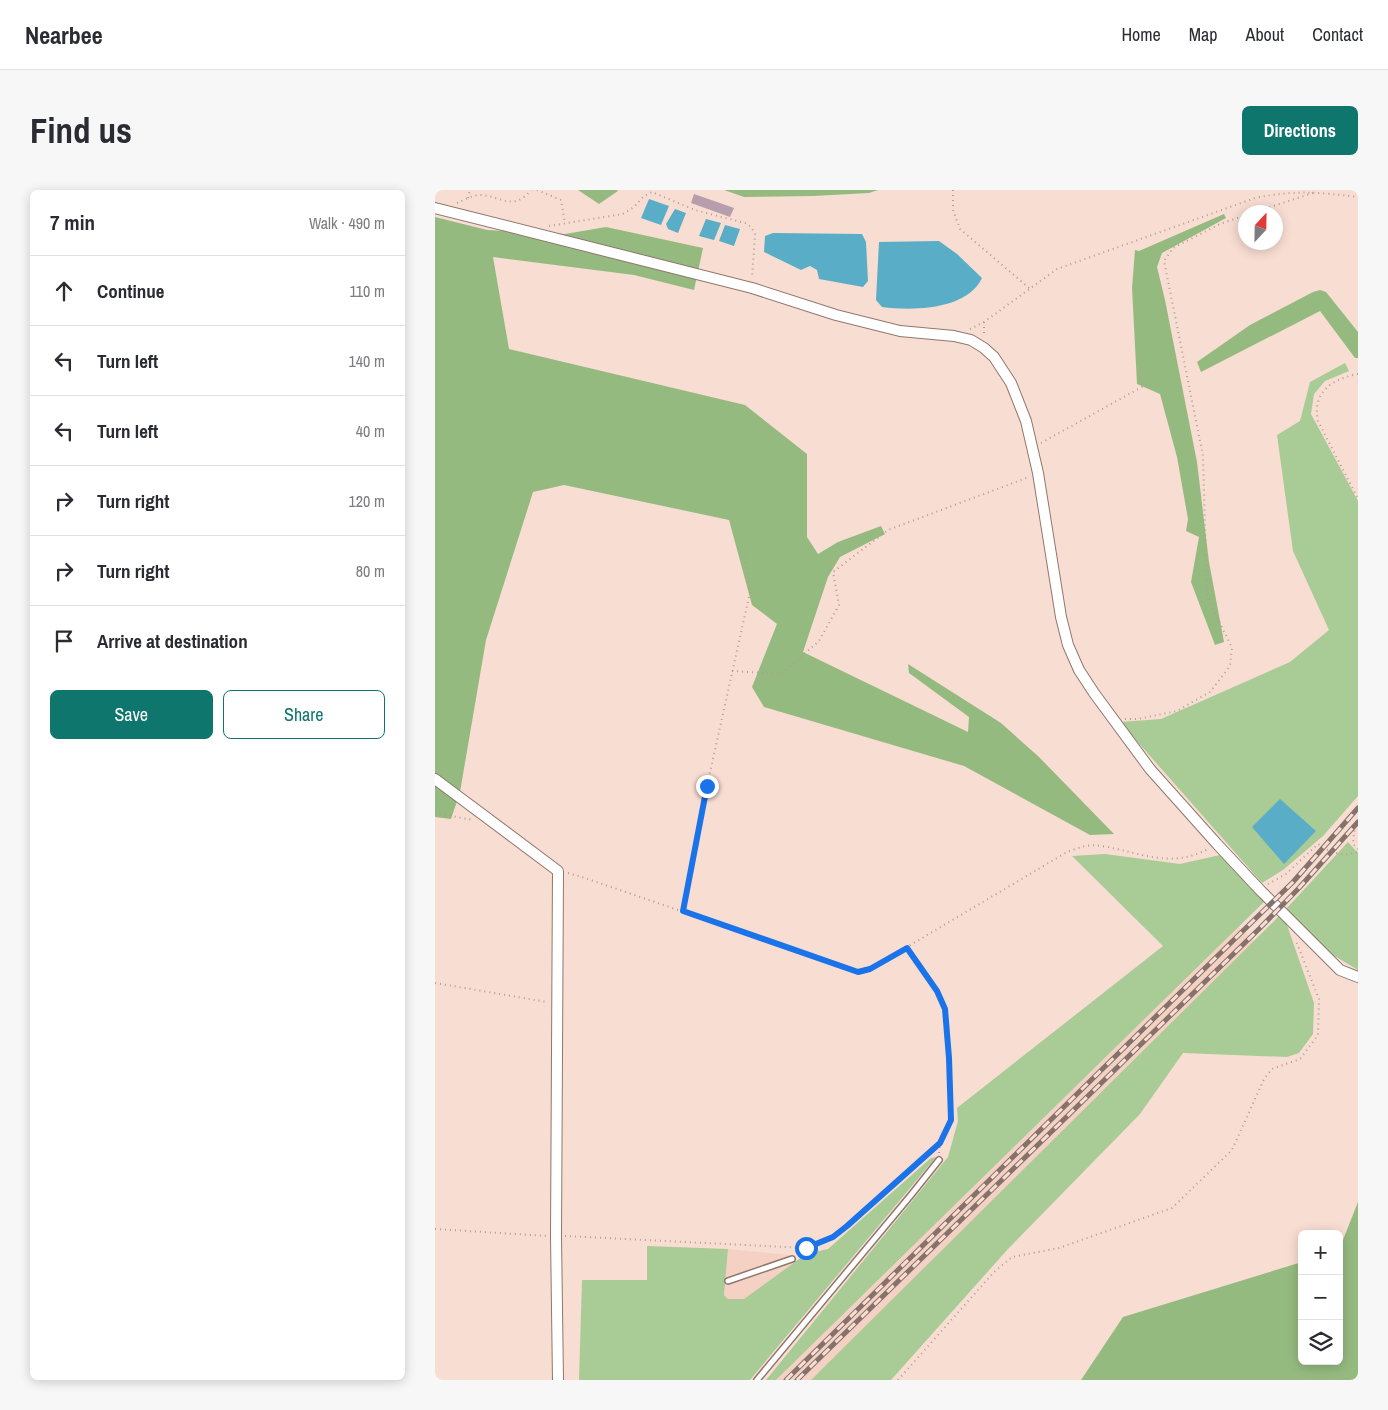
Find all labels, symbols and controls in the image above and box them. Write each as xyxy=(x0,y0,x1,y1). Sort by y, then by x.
text: Nearbee xyxy=(25,19,103,51)
text: Home xyxy=(1121,22,1161,47)
text: Map xyxy=(1189,22,1218,47)
text: About xyxy=(1246,22,1284,47)
text: Contact xyxy=(1312,22,1363,47)
button: Directions xyxy=(1242,106,1358,155)
text: Find us xyxy=(30,107,132,154)
north arrow xyxy=(1238,205,1283,250)
text: 7 min xyxy=(50,208,95,237)
text: Walk · 490 m xyxy=(309,212,385,234)
icon: ahead xyxy=(50,277,78,305)
text: Continue xyxy=(97,278,165,304)
text: 110 m xyxy=(349,280,385,302)
icon: left xyxy=(50,347,78,375)
text: Turn left xyxy=(97,348,158,374)
text: 140 m xyxy=(349,350,385,372)
icon: left xyxy=(50,417,78,445)
text: Turn left xyxy=(97,418,158,444)
text: 40 m xyxy=(356,420,385,442)
icon: right xyxy=(50,487,78,515)
text: Turn right xyxy=(97,488,169,514)
text: 120 m xyxy=(349,490,385,512)
icon: right xyxy=(50,557,78,585)
text: Turn right xyxy=(97,558,169,584)
text: 80 m xyxy=(356,560,385,582)
icon: arrive xyxy=(50,627,78,655)
text: Arrive at destination xyxy=(97,628,248,654)
button: Save xyxy=(50,690,213,739)
button: Share xyxy=(223,690,385,739)
route end xyxy=(696,775,719,798)
map controls xyxy=(1298,1230,1343,1365)
button: + xyxy=(1298,1230,1343,1275)
route start xyxy=(795,1237,818,1260)
button: − xyxy=(1298,1275,1343,1320)
button: layers xyxy=(1298,1320,1343,1365)

